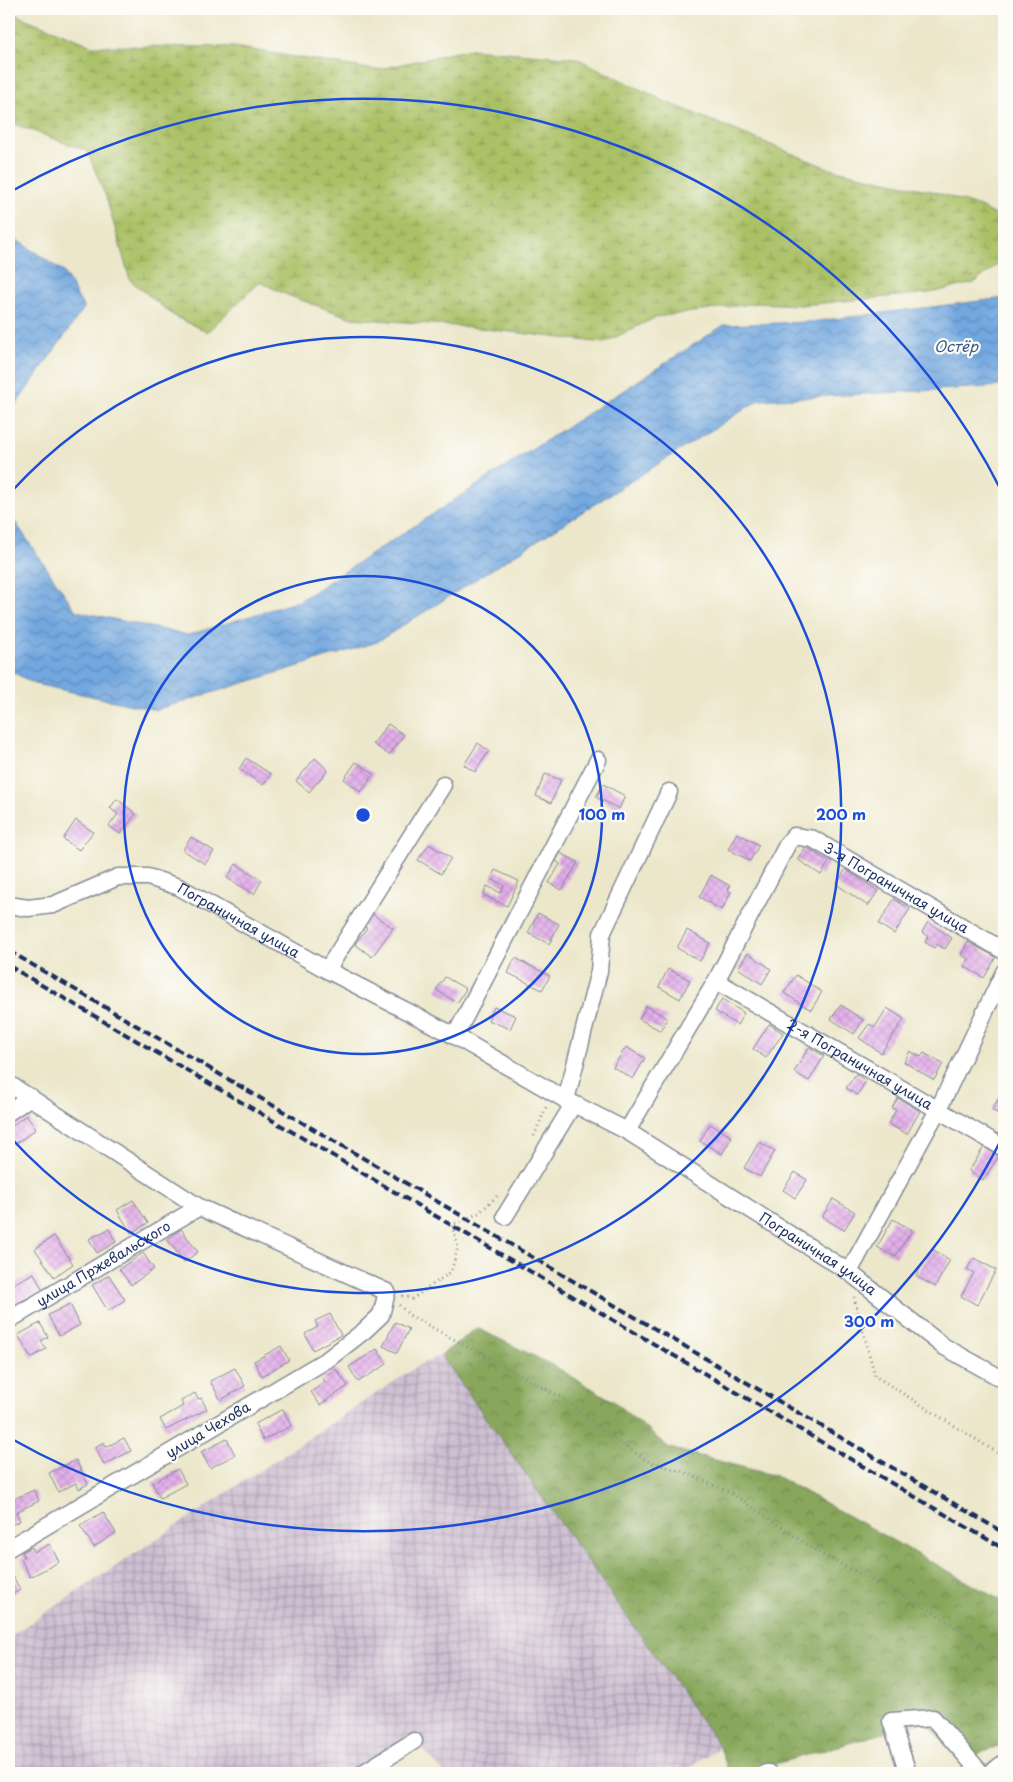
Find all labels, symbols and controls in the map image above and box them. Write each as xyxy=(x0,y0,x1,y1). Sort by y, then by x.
water label: Остёр xyxy=(934,334,979,357)
text: 100 m xyxy=(579,802,625,825)
text: 200 m xyxy=(816,802,866,825)
centre of rings xyxy=(354,806,372,824)
street label: 3-я Пограничная улица xyxy=(820,837,973,938)
street label: Пограничная улица xyxy=(174,877,304,963)
street label: 2-я Пограничная улица xyxy=(783,1013,937,1115)
street label: Пограничная улица xyxy=(755,1207,882,1300)
street label: улица Пржевальского xyxy=(32,1215,174,1311)
text: 300 m xyxy=(844,1309,894,1332)
street label: улица Чехова xyxy=(161,1396,254,1463)

